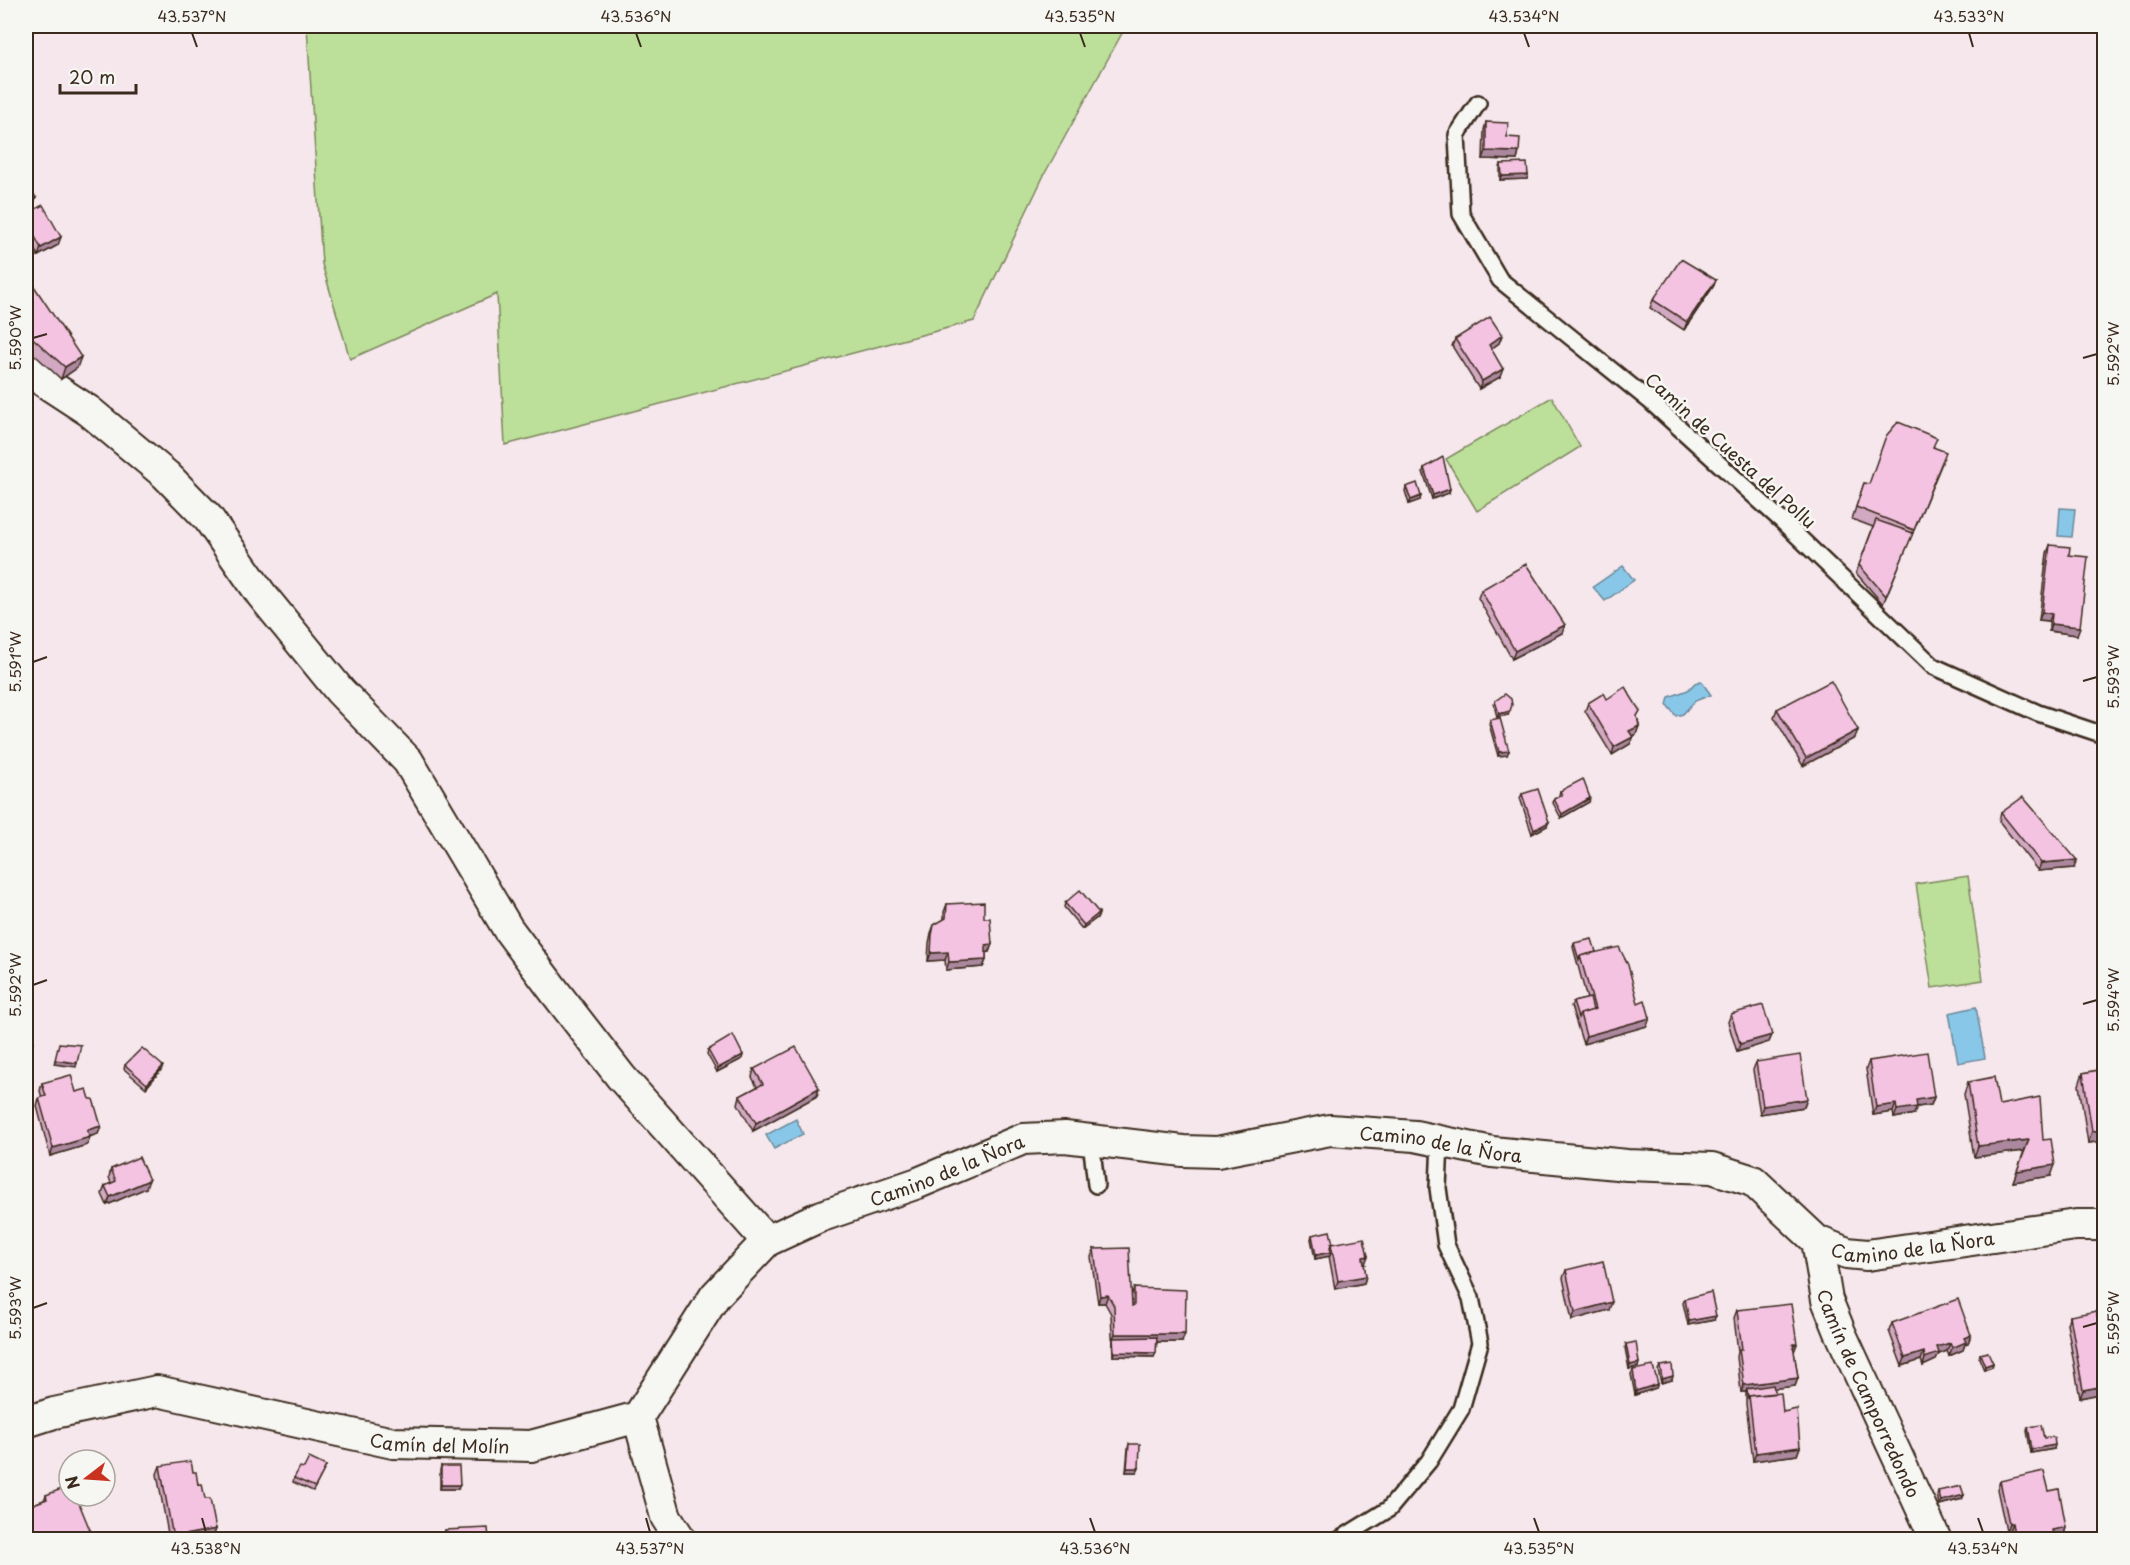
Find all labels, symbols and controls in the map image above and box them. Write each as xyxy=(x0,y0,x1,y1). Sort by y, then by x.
text: 43.537°N xyxy=(157,4,227,27)
text: 43.536°N xyxy=(600,4,672,27)
text: 43.535°N xyxy=(1045,4,1115,27)
text: 43.534°N xyxy=(1489,4,1559,27)
text: 43.533°N xyxy=(1934,4,2004,27)
scale bar xyxy=(60,57,136,95)
text: 20 m xyxy=(69,63,115,90)
text: 5.590°W xyxy=(3,305,26,371)
text: 5.592°W xyxy=(2101,321,2124,386)
street label: Camin de Cuesta del Pollu xyxy=(1640,366,1822,534)
text: 5.591°W xyxy=(3,631,26,693)
text: 5.593°W xyxy=(2101,644,2124,709)
text: 5.592°W xyxy=(3,952,26,1017)
text: 5.594°W xyxy=(2101,967,2124,1032)
street label: Camino de la Ñora xyxy=(1359,1119,1523,1168)
street label: Camino de la Ñora xyxy=(866,1127,1028,1212)
street label: Camino de la Ñora xyxy=(1827,1223,1996,1269)
text: 5.593°W xyxy=(3,1275,26,1340)
street label: Camín de Camporredondo xyxy=(1812,1287,1928,1502)
text: 5.595°W xyxy=(2101,1290,2124,1355)
street label: Camín del Molín xyxy=(367,1425,510,1459)
north arrow xyxy=(57,1448,117,1508)
text: N xyxy=(58,1473,85,1492)
text: 43.538°N xyxy=(171,1536,241,1559)
text: 43.537°N xyxy=(615,1536,685,1559)
text: 43.536°N xyxy=(1059,1536,1131,1559)
text: 43.535°N xyxy=(1504,1536,1574,1559)
text: 43.534°N xyxy=(1948,1536,2018,1559)

